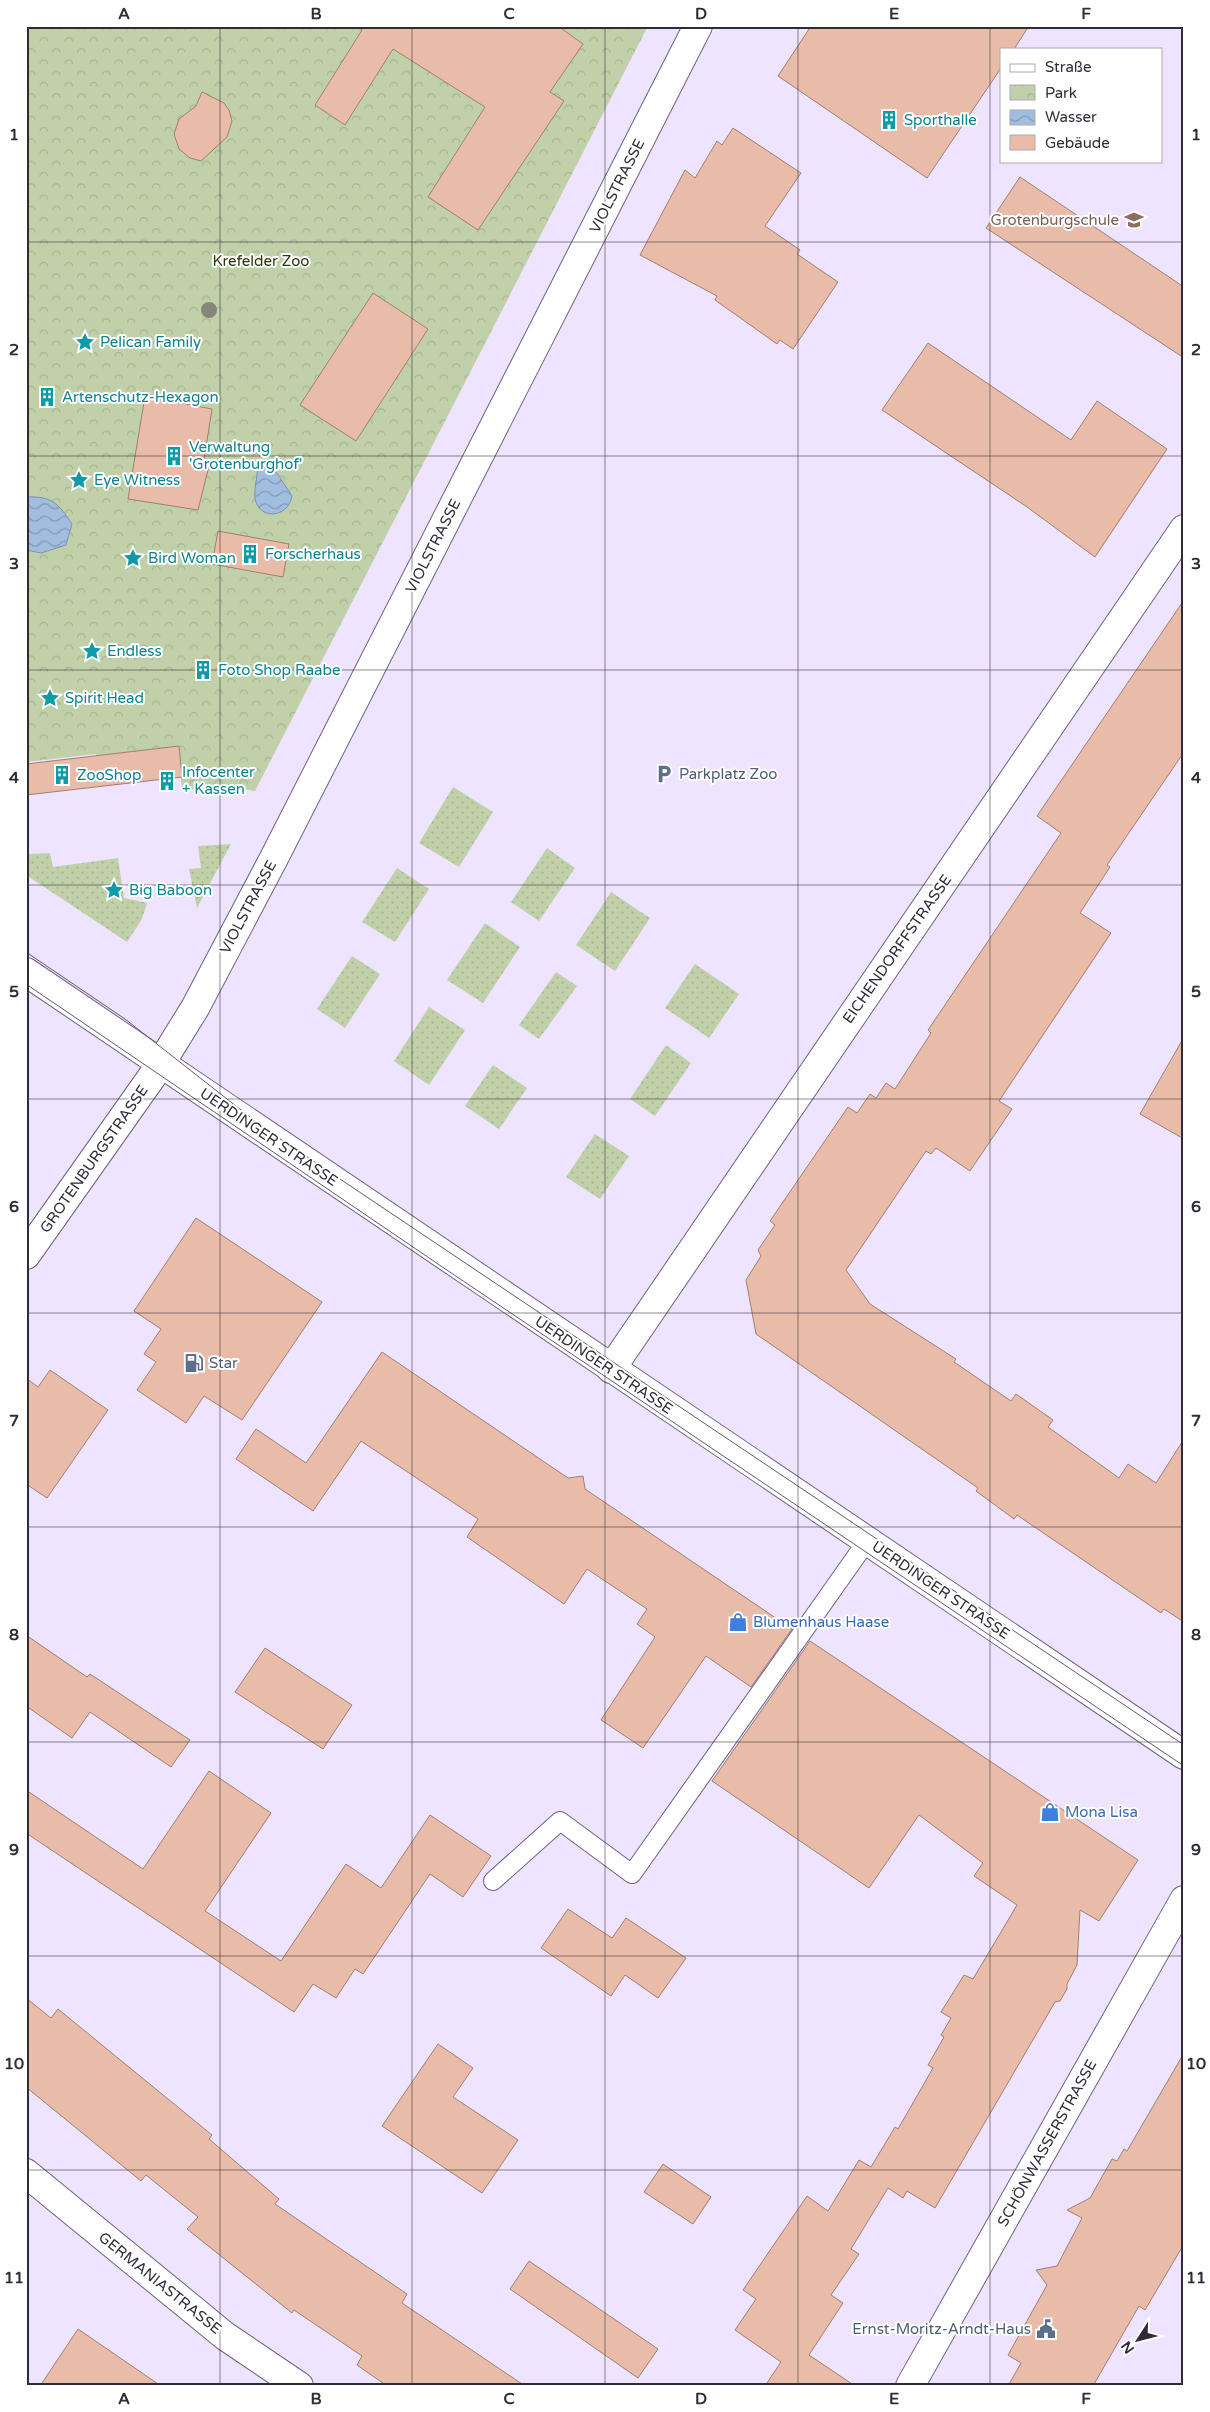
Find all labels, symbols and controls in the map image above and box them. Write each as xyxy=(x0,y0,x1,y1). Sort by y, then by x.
text: A xyxy=(118,4,130,24)
text: B xyxy=(310,4,322,24)
text: C xyxy=(503,4,515,24)
text: D xyxy=(695,4,707,24)
text: E xyxy=(889,4,899,24)
text: F xyxy=(1081,4,1091,24)
legend xyxy=(1000,48,1162,162)
text: Straße xyxy=(1045,58,1091,76)
text: Park xyxy=(1045,84,1077,102)
text: Wasser xyxy=(1045,108,1097,126)
building icon: Sporthalle xyxy=(878,109,900,131)
place label: Sporthalle xyxy=(904,111,977,129)
text: 1 xyxy=(9,125,19,145)
text: 1 xyxy=(1191,125,1201,145)
text: Gebäude xyxy=(1045,134,1110,152)
street label: VIOLSTRASSE xyxy=(586,136,648,236)
school or university icon: Grotenburgschule xyxy=(1123,209,1145,231)
place label: Grotenburgschule xyxy=(991,211,1119,229)
park label: Krefelder Zoo xyxy=(213,252,310,270)
place icon: Pelican Family xyxy=(74,331,96,353)
place label: Pelican Family xyxy=(100,333,201,351)
text: 2 xyxy=(9,340,19,360)
text: 2 xyxy=(1191,340,1201,360)
building icon: Artenschutz-Hexagon xyxy=(36,386,58,408)
place label: Artenschutz-Hexagon xyxy=(62,388,219,406)
place label: Verwaltung 'Grotenburghof' xyxy=(189,438,302,473)
building icon: Verwaltung 'Grotenburghof' xyxy=(163,445,185,467)
place icon: Eye Witness xyxy=(68,469,90,491)
place label: Eye Witness xyxy=(94,471,180,489)
street label: VIOLSTRASSE xyxy=(402,496,464,596)
building icon: Forscherhaus xyxy=(239,543,261,565)
place label: Forscherhaus xyxy=(265,545,361,563)
place icon: Bird Woman xyxy=(122,547,144,569)
place label: Bird Woman xyxy=(148,549,236,567)
text: 3 xyxy=(9,554,19,574)
text: 3 xyxy=(1191,554,1201,574)
place icon: Endless xyxy=(81,640,103,662)
place label: Endless xyxy=(107,642,162,660)
building icon: Foto Shop Raabe xyxy=(192,659,214,681)
place label: Foto Shop Raabe xyxy=(218,661,340,679)
place icon: Spirit Head xyxy=(39,687,61,709)
place label: Spirit Head xyxy=(65,689,144,707)
place label: Infocenter + Kassen xyxy=(182,763,255,798)
parking icon: Parkplatz Zoo xyxy=(653,763,675,785)
building icon: ZooShop xyxy=(51,764,73,786)
place label: Parkplatz Zoo xyxy=(679,765,777,783)
place label: ZooShop xyxy=(77,766,141,784)
text: 4 xyxy=(9,768,19,788)
text: 4 xyxy=(1191,768,1201,788)
building icon: Infocenter + Kassen xyxy=(156,770,178,792)
street label: VIOLSTRASSE xyxy=(216,857,280,957)
street label: EICHENDORFFSTRASSE xyxy=(839,871,955,1027)
place icon: Big Baboon xyxy=(103,879,125,901)
place label: Big Baboon xyxy=(129,881,212,899)
text: 5 xyxy=(9,982,19,1002)
text: 5 xyxy=(1191,982,1201,1002)
street label: GROTENBURGSTRASSE xyxy=(36,1082,152,1236)
street label: UERDINGER STRASSE xyxy=(197,1084,341,1190)
text: 6 xyxy=(9,1197,19,1217)
text: 6 xyxy=(1191,1197,1201,1217)
street label: UERDINGER STRASSE xyxy=(532,1312,676,1418)
fuel station icon: Star xyxy=(183,1352,205,1374)
place label: Star xyxy=(209,1354,238,1372)
text: 7 xyxy=(9,1411,19,1431)
text: 7 xyxy=(1191,1411,1201,1431)
street label: UERDINGER STRASSE xyxy=(869,1537,1013,1643)
shop icon: Blumenhaus Haase xyxy=(727,1611,749,1633)
place label: Blumenhaus Haase xyxy=(753,1613,889,1631)
text: 8 xyxy=(9,1625,19,1645)
text: 8 xyxy=(1191,1625,1201,1645)
shop icon: Mona Lisa xyxy=(1039,1801,1061,1823)
place label: Mona Lisa xyxy=(1065,1803,1138,1821)
text: 9 xyxy=(9,1840,19,1860)
text: 9 xyxy=(1191,1840,1201,1860)
text: 10 xyxy=(4,2054,24,2074)
text: 10 xyxy=(1186,2054,1206,2074)
street label: SCHÖNWASSERSTRASSE xyxy=(994,2056,1100,2230)
street label: GERMANIASTRASSE xyxy=(95,2228,225,2338)
text: 11 xyxy=(4,2268,24,2288)
text: 11 xyxy=(1186,2268,1206,2288)
north arrow xyxy=(1112,2314,1162,2364)
public building icon: Ernst-Moritz-Arndt-Haus xyxy=(1035,2318,1057,2340)
place label: Ernst-Moritz-Arndt-Haus xyxy=(852,2320,1031,2338)
text: N xyxy=(1118,2338,1138,2357)
text: A xyxy=(118,2389,130,2409)
text: B xyxy=(310,2389,322,2409)
text: C xyxy=(503,2389,515,2409)
text: D xyxy=(695,2389,707,2409)
text: E xyxy=(889,2389,899,2409)
text: F xyxy=(1081,2389,1091,2409)

